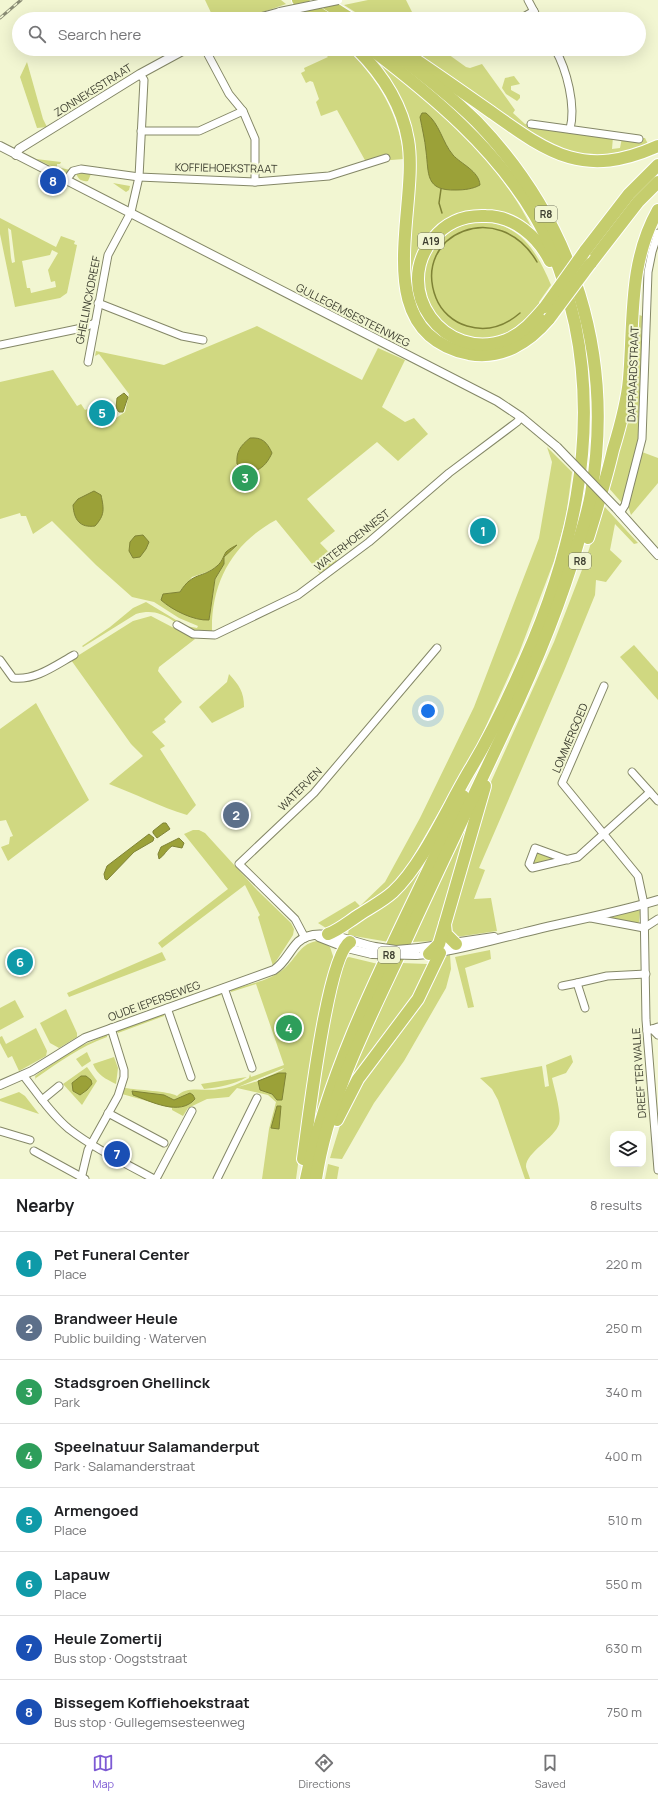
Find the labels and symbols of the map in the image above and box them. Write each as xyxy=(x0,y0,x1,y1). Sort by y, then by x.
street label: ZONNEKESTRAAT xyxy=(51,59,135,120)
street label: KOFFIEHOEKSTRAAT xyxy=(175,159,278,176)
pin: 8 xyxy=(40,166,66,196)
road number: R8 xyxy=(535,206,557,222)
road number: A19 xyxy=(418,233,444,249)
street label: GHELLINCKDREEF xyxy=(72,254,104,345)
street label: GULLEGEMSESTEENWEG xyxy=(294,279,413,350)
street label: DAPPAARDSTRAAT xyxy=(623,325,642,422)
pin: 5 xyxy=(89,398,115,428)
pin: 3 xyxy=(232,463,258,493)
street label: WATERHOENNEST xyxy=(311,505,393,574)
pin: 1 xyxy=(470,516,496,546)
road number: R8 xyxy=(569,553,591,569)
your location xyxy=(418,701,438,721)
street label: LOMMERGOED xyxy=(548,701,591,775)
street label: WATERVEN xyxy=(275,764,325,814)
pin: 2 xyxy=(223,800,249,830)
pin: 6 xyxy=(7,947,33,977)
road number: R8 xyxy=(378,947,400,963)
street label: OUDE IEPERSEWEG xyxy=(106,977,202,1024)
pin: 4 xyxy=(276,1013,302,1043)
street label: DREEF TER WALLE xyxy=(628,1027,649,1119)
pin: 7 xyxy=(104,1139,130,1169)

